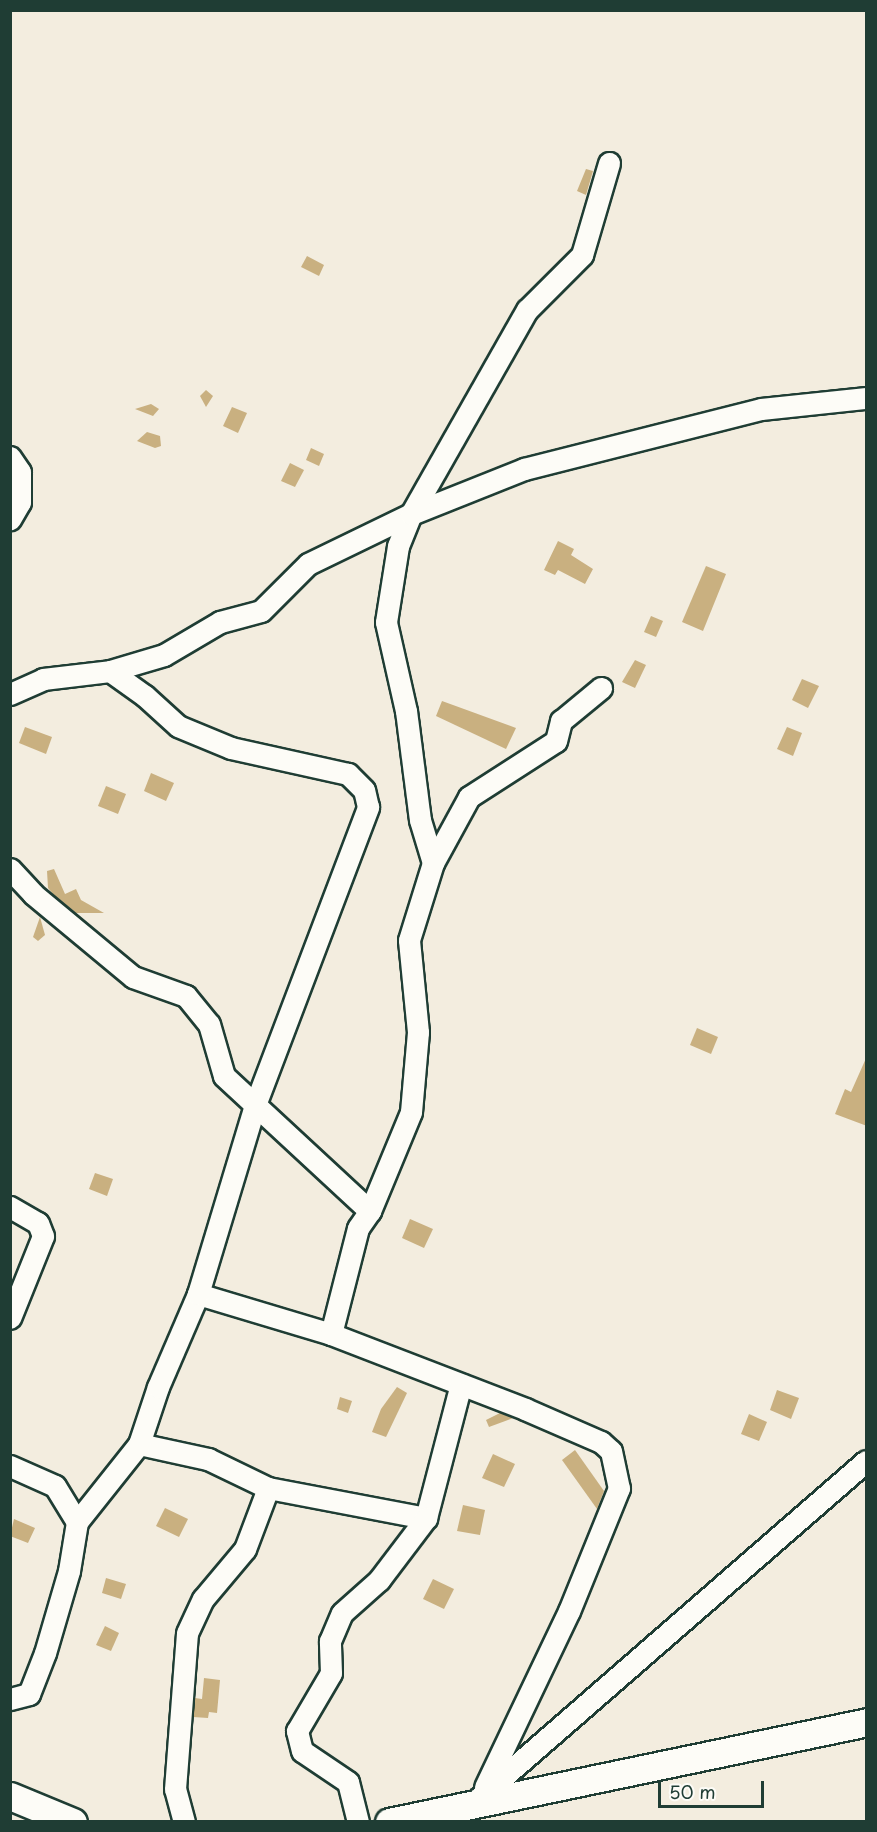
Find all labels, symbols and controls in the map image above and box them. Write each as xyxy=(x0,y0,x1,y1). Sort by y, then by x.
scale bar xyxy=(661,1769,768,1807)
text: 50 m xyxy=(669,1778,716,1805)

